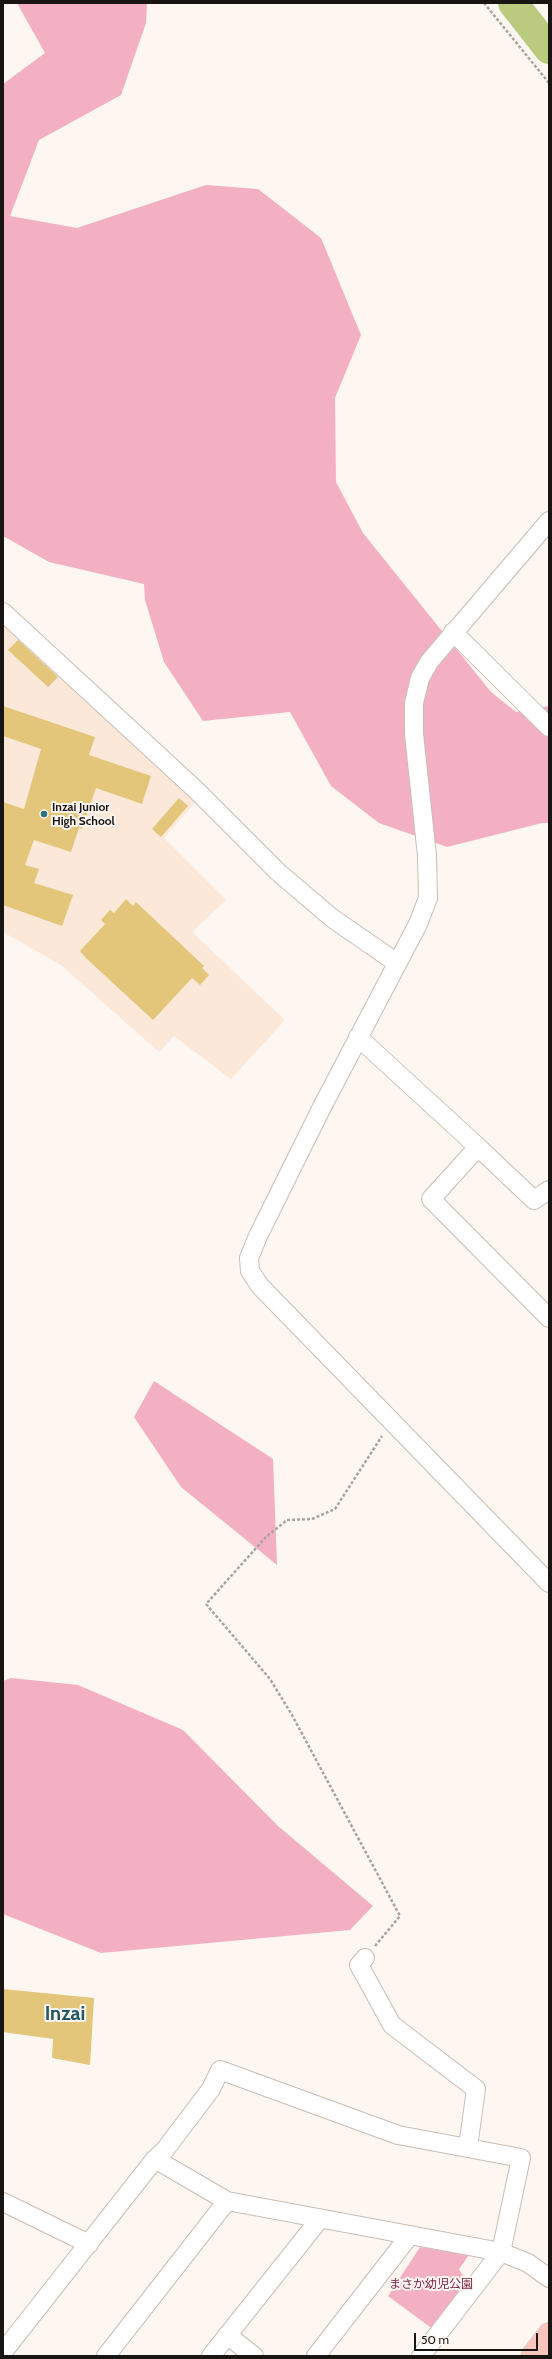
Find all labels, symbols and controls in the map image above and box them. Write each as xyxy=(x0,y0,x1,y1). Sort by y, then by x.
place label: Inzai Junior High School xyxy=(52,800,115,828)
marker: Inzai Junior High School xyxy=(39,809,49,819)
district label: Inzai xyxy=(45,2002,85,2026)
park label: まさか幼児公園 xyxy=(389,2277,473,2291)
scale bar xyxy=(416,2325,540,2351)
text: 50 m xyxy=(421,2332,449,2347)

